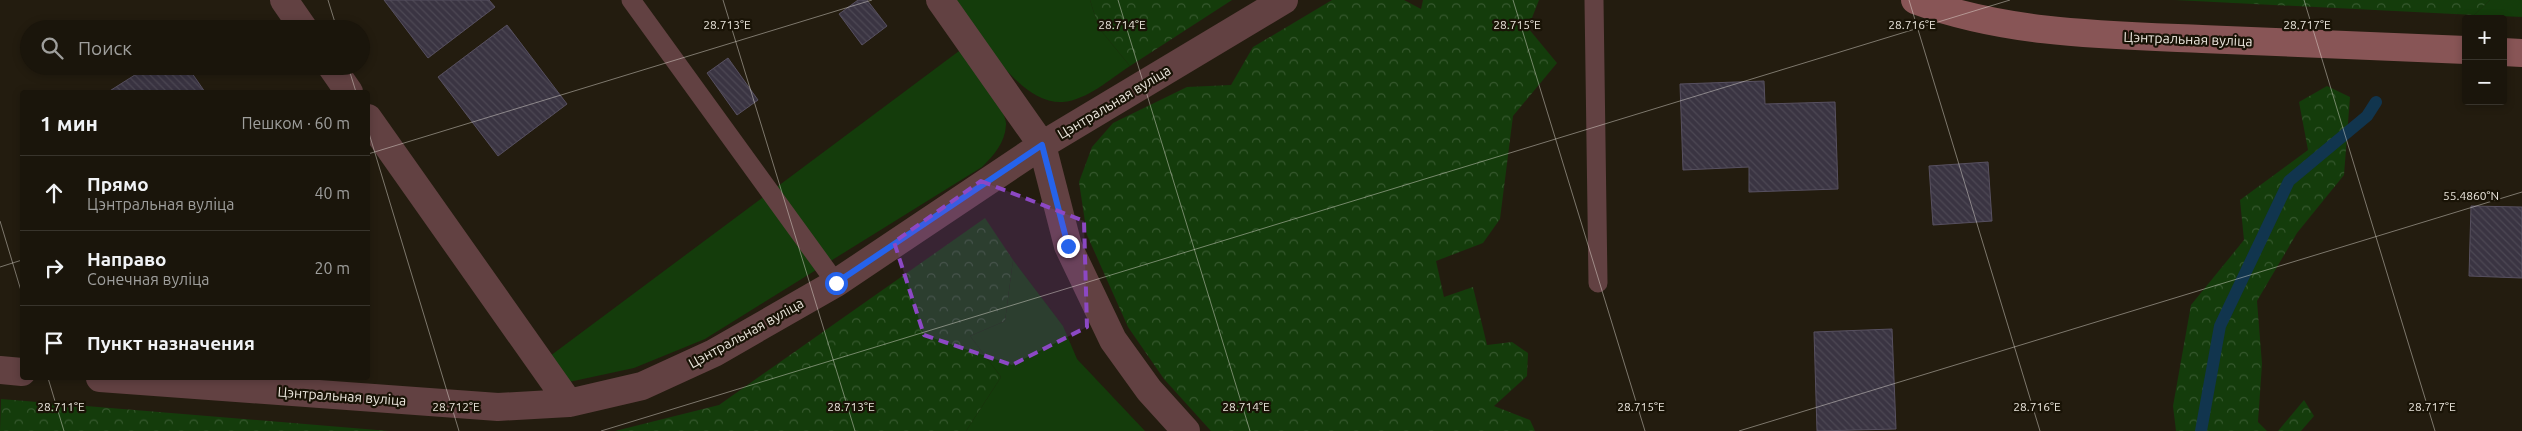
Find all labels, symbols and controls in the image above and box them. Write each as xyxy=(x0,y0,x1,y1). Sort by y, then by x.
map controls xyxy=(2462,15,2507,105)
button: + xyxy=(2462,15,2507,60)
text: 28.713°E xyxy=(703,18,751,31)
text: 28.714°E xyxy=(1098,18,1146,31)
text: 28.715°E xyxy=(1493,18,1541,31)
text: 28.716°E xyxy=(1888,18,1936,31)
text: 28.717°E xyxy=(2283,18,2331,31)
search box xyxy=(20,20,370,75)
street label: Цэнтральная вуліца xyxy=(2123,29,2253,49)
icon: search xyxy=(38,34,66,62)
text: Поиск xyxy=(78,37,132,59)
button: − xyxy=(2462,60,2507,105)
street label: Цэнтральная вуліца xyxy=(1055,62,1173,142)
text: 1 мин xyxy=(40,111,98,135)
text: Пешком · 60 m xyxy=(241,114,350,132)
text: Прямо xyxy=(87,173,149,195)
icon: ahead xyxy=(40,179,68,207)
text: 40 m xyxy=(314,184,350,202)
text: 55.4860°N xyxy=(2443,189,2499,202)
text: Цэнтральная вуліца xyxy=(87,195,235,213)
route end xyxy=(1057,235,1080,258)
text: Направо xyxy=(87,248,167,270)
icon: right xyxy=(40,254,68,282)
text: 20 m xyxy=(314,259,350,277)
text: Сонечная вуліца xyxy=(87,270,210,288)
route start xyxy=(825,272,848,295)
street label: Цэнтральная вуліца xyxy=(686,295,806,371)
icon: arrive xyxy=(40,329,68,357)
text: Пункт назначения xyxy=(87,332,255,354)
street label: Цэнтральная вуліца xyxy=(277,384,407,408)
text: 28.711°E xyxy=(37,400,85,413)
text: 28.712°E xyxy=(432,400,480,413)
text: 28.713°E xyxy=(827,400,875,413)
text: 28.714°E xyxy=(1222,400,1270,413)
text: 28.715°E xyxy=(1617,400,1665,413)
text: 28.716°E xyxy=(2013,400,2061,413)
text: 28.717°E xyxy=(2408,400,2456,413)

